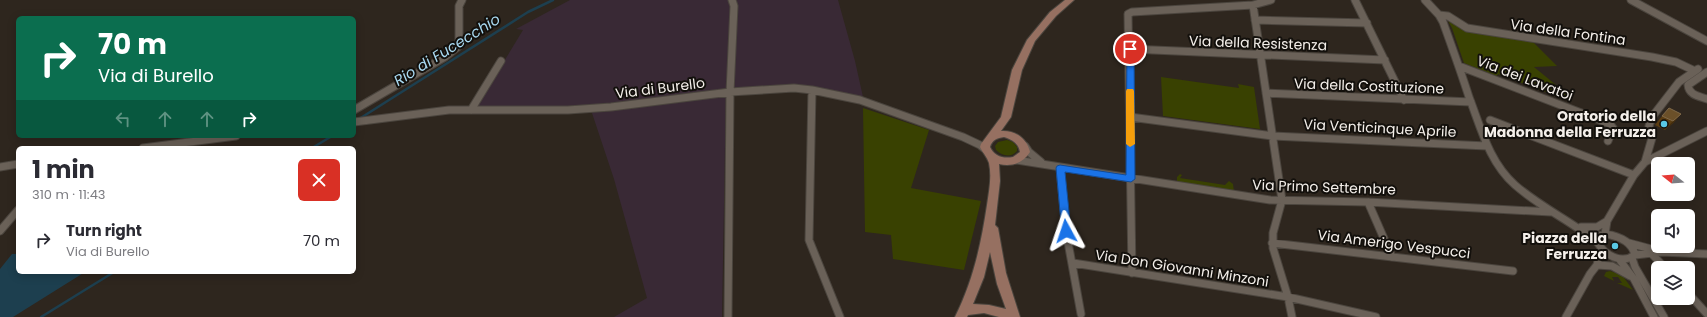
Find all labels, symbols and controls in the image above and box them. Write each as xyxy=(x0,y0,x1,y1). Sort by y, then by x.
water label: Rio di Fucecchio xyxy=(389,8,504,91)
street label: Via della Fontina xyxy=(1509,14,1627,50)
text: 70 m xyxy=(98,25,167,64)
street label: Via della Resistenza xyxy=(1189,31,1327,55)
icon: right xyxy=(32,32,84,84)
pin xyxy=(1113,32,1147,66)
icon: arrive xyxy=(1119,38,1141,60)
street label: Via dei Lavatoi xyxy=(1474,50,1576,106)
text: Via di Burello xyxy=(98,63,214,88)
street label: Via di Burello xyxy=(614,73,706,103)
street label: Via della Costituzione xyxy=(1293,73,1445,99)
place label: Oratorio della Madonna della Ferruzza xyxy=(1484,106,1656,142)
icon: left xyxy=(112,108,134,130)
icon: ahead xyxy=(154,108,176,130)
icon: ahead xyxy=(196,108,218,130)
icon: right xyxy=(238,108,260,130)
street label: Via Venticinque Aprile xyxy=(1303,114,1457,142)
marker: Oratorio della Madonna della Ferruzza xyxy=(1659,119,1669,129)
text: 1 min xyxy=(32,153,95,186)
north arrow xyxy=(1651,157,1695,201)
map controls xyxy=(1651,157,1695,305)
button: close xyxy=(298,159,340,201)
street label: Via Primo Settembre xyxy=(1252,175,1396,200)
text: 310 m · 11:43 xyxy=(32,185,105,204)
button: sound xyxy=(1651,209,1695,253)
position arrow xyxy=(1045,210,1087,252)
text: Turn right xyxy=(66,220,142,241)
street label: Via Amerigo Vespucci xyxy=(1316,225,1472,263)
place label: Piazza della Ferruzza xyxy=(1522,228,1607,264)
icon: right xyxy=(32,229,54,251)
text: 70 m xyxy=(303,230,340,251)
marker: Piazza della Ferruzza xyxy=(1610,241,1620,251)
text: Via di Burello xyxy=(66,242,150,261)
street label: Via Don Giovanni Minzoni xyxy=(1094,244,1270,292)
button: layers xyxy=(1651,261,1695,305)

